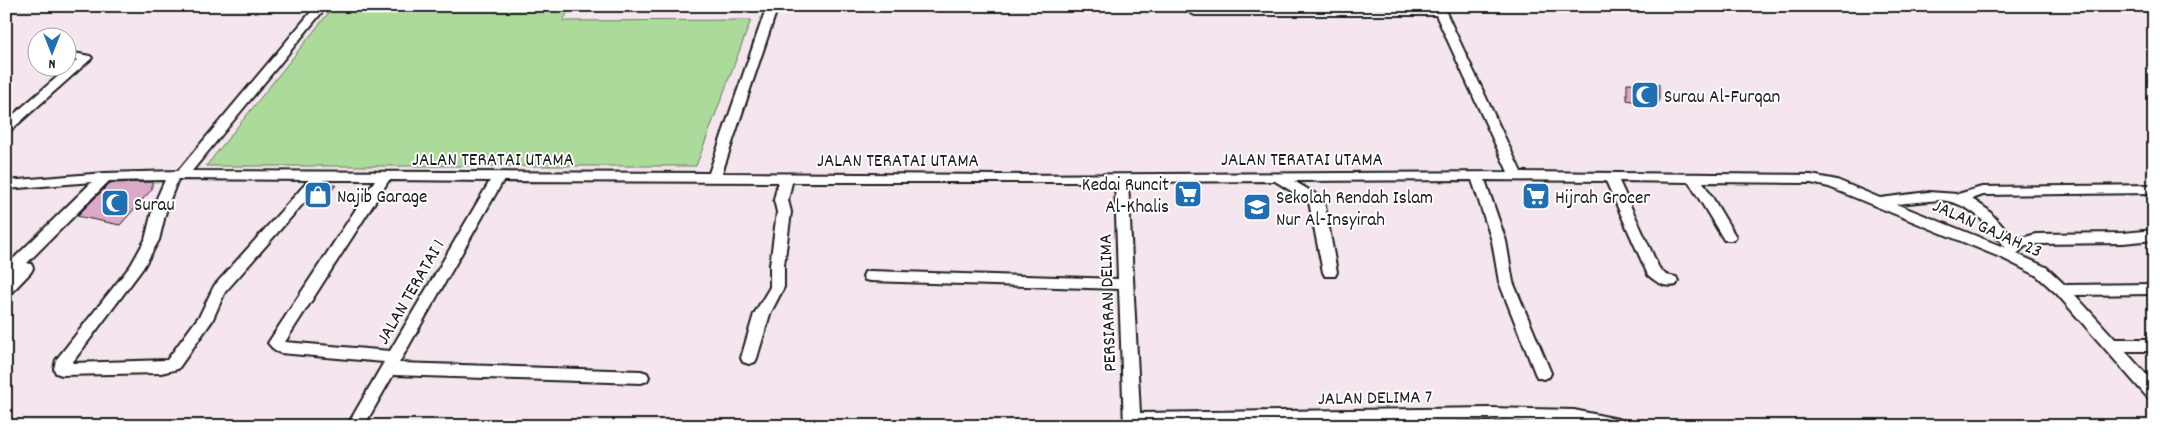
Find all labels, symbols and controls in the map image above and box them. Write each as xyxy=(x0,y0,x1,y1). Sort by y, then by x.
north arrow xyxy=(28,28,78,78)
text: N xyxy=(48,53,55,73)
mosque icon: Surau Al-Furqan xyxy=(1630,80,1660,110)
place label: Surau Al-Furqan xyxy=(1664,85,1780,112)
street label: JALAN TERATAI UTAMA xyxy=(412,148,574,175)
street label: JALAN TERATAI UTAMA xyxy=(1221,148,1383,175)
street label: JALAN TERATAI UTAMA xyxy=(817,149,979,176)
place label: Kedai Runcit Al-Khalis xyxy=(1082,173,1169,222)
supermarket icon: Kedai Runcit Al-Khalis xyxy=(1173,179,1203,209)
shop icon: Najib Garage xyxy=(303,180,333,210)
supermarket icon: Hijrah Grocer xyxy=(1521,181,1551,211)
place label: Najib Garage xyxy=(337,185,427,212)
place label: Sekolah Rendah Islam Nur Al-Insyirah xyxy=(1276,186,1433,235)
place label: Hijrah Grocer xyxy=(1555,186,1650,213)
mosque icon: Surau xyxy=(100,188,130,218)
school or university icon: Sekolah Rendah Islam Nur Al-Insyirah xyxy=(1242,192,1272,222)
place label: Surau xyxy=(134,193,175,220)
street label: JALAN GAJAH 23 xyxy=(1928,194,2046,266)
street label: PERSIARAN DELIMA xyxy=(1094,233,1125,372)
street label: JALAN TERATAI 1 xyxy=(371,235,453,350)
street label: JALAN DELIMA 7 xyxy=(1318,385,1432,414)

